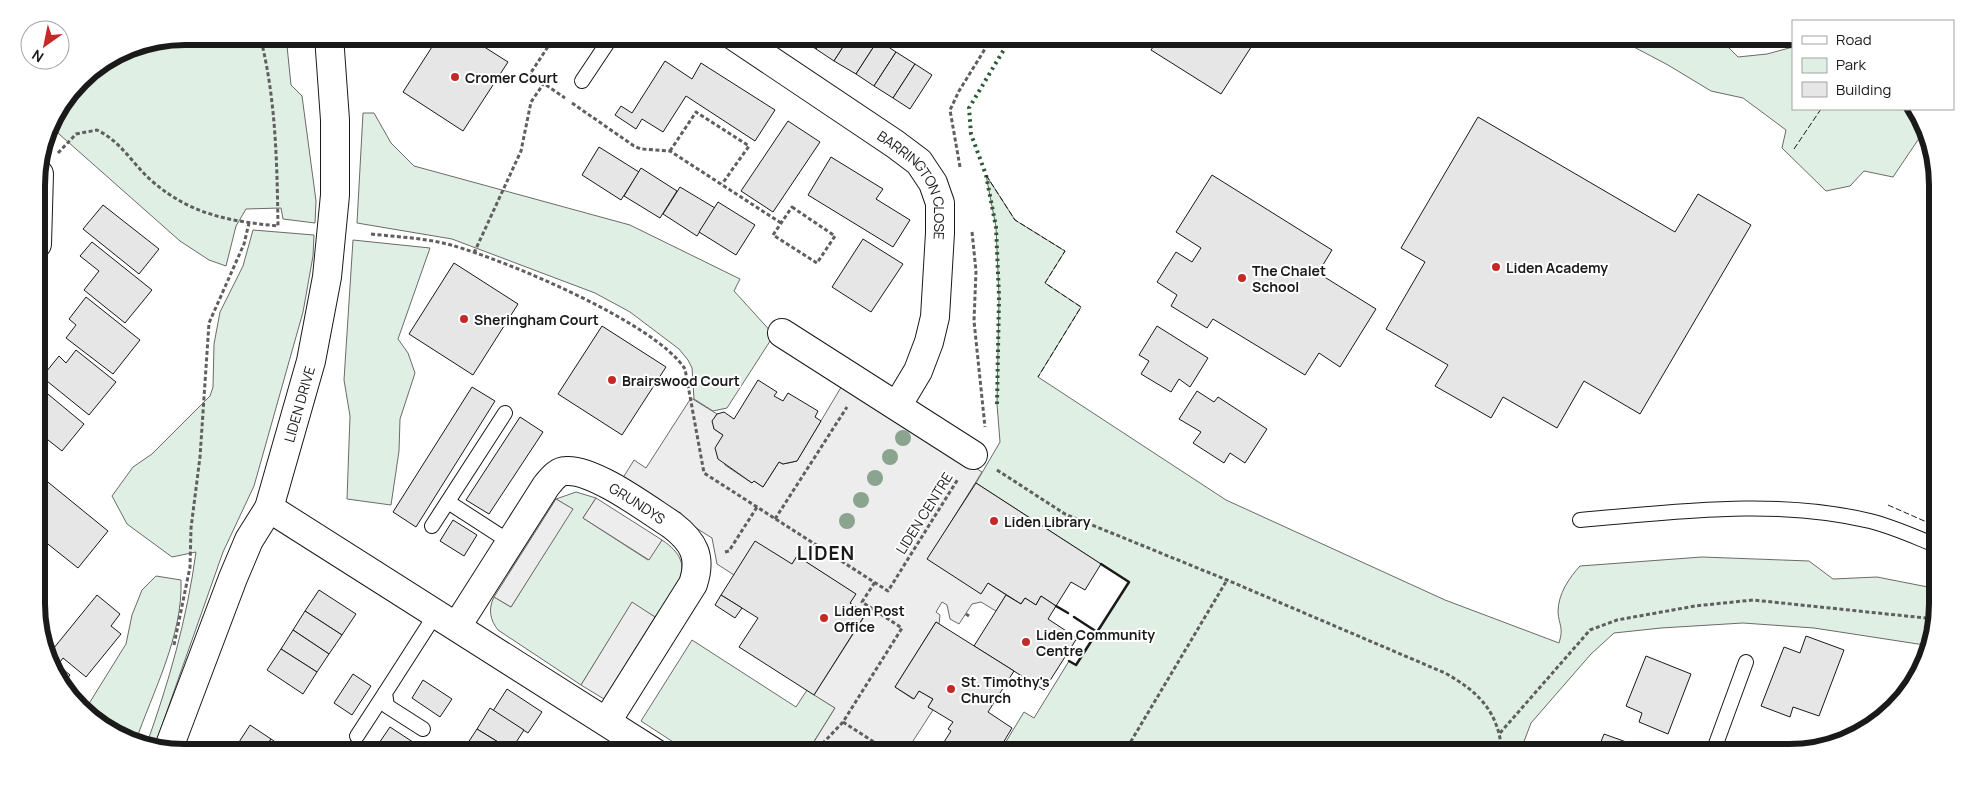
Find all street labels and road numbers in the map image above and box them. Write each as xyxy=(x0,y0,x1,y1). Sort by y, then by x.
street label: BARRINGTON CLOSE xyxy=(874,126,950,240)
street label: LIDEN DRIVE xyxy=(279,364,319,444)
street label: LIDEN CENTRE xyxy=(891,469,957,557)
street label: GRUNDYS xyxy=(606,478,670,528)

